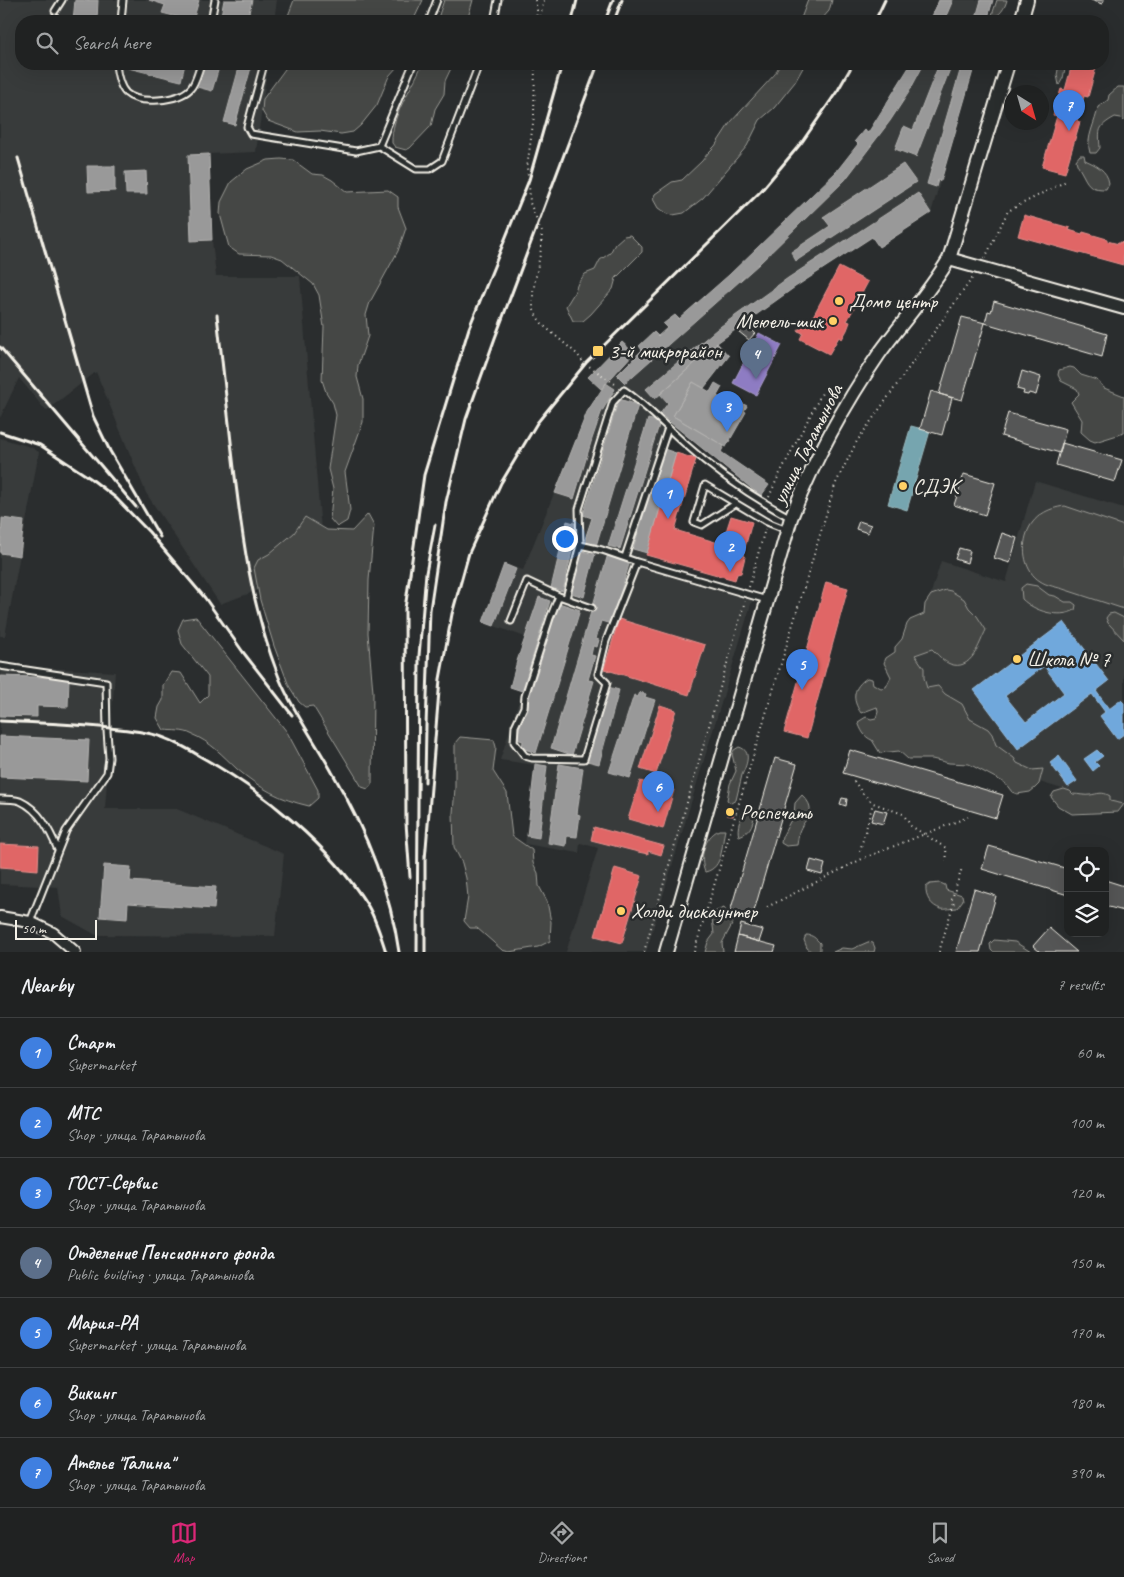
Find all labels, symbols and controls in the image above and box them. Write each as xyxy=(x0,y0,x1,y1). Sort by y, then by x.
search box xyxy=(15,15,1109,70)
icon: search xyxy=(33,29,61,57)
text: Search here xyxy=(73,31,150,55)
north arrow xyxy=(1004,85,1049,130)
pin: 7 xyxy=(1053,90,1085,131)
place label: Домо центр xyxy=(849,288,938,314)
marker: Домо центр xyxy=(833,295,845,307)
place label: Меюель-шик xyxy=(736,308,825,334)
marker: Меюель-шик xyxy=(827,315,839,327)
place label: 3-й микрорайон xyxy=(609,338,723,364)
pin: 4 xyxy=(740,338,772,379)
marker: 3-й микрорайон xyxy=(591,344,605,358)
street label: улица Таратынова xyxy=(765,378,849,510)
pin: 3 xyxy=(711,391,743,432)
place label: СДЭК xyxy=(913,473,963,499)
pin: 1 xyxy=(652,478,684,519)
marker: СДЭК xyxy=(897,480,909,492)
your location xyxy=(552,526,578,552)
pin: 2 xyxy=(714,531,746,572)
place label: Школа № 7 xyxy=(1027,646,1112,672)
pin: 5 xyxy=(786,649,818,690)
marker: Школа № 7 xyxy=(1011,653,1023,665)
pin: 6 xyxy=(642,771,674,812)
place label: Роспечать xyxy=(740,799,813,825)
marker: Роспечать xyxy=(724,806,736,818)
map controls xyxy=(1064,847,1109,937)
button: locate xyxy=(1064,847,1109,892)
button: layers xyxy=(1064,892,1109,937)
place label: Холди дискаунтер xyxy=(631,898,758,924)
marker: Холди дискаунтер xyxy=(615,905,627,917)
scale bar xyxy=(15,917,98,940)
text: 50 m xyxy=(22,920,46,937)
text: Nearby xyxy=(20,972,73,998)
text: 7 results xyxy=(1057,975,1104,995)
text: Старт xyxy=(67,1031,115,1055)
text: 1 xyxy=(32,1043,40,1063)
text: 60 m xyxy=(1077,1043,1104,1063)
text: Supermarket xyxy=(67,1055,135,1075)
text: МТС xyxy=(67,1101,100,1125)
text: 2 xyxy=(32,1113,40,1133)
text: 100 m xyxy=(1070,1113,1104,1133)
text: Shop · улица Таратынова xyxy=(67,1125,205,1145)
text: ГОСТ-Сервис xyxy=(67,1171,157,1195)
text: 3 xyxy=(32,1183,40,1203)
text: 120 m xyxy=(1070,1183,1104,1203)
text: Shop · улица Таратынова xyxy=(67,1195,205,1215)
text: Отделение Пенсионного фонда xyxy=(67,1241,274,1265)
text: 4 xyxy=(32,1253,40,1273)
text: 150 m xyxy=(1070,1253,1104,1273)
text: Public building · улица Таратынова xyxy=(67,1265,253,1285)
text: Мария-РА xyxy=(67,1311,138,1335)
text: 5 xyxy=(33,1323,39,1343)
text: 170 m xyxy=(1070,1323,1104,1343)
text: Supermarket · улица Таратынова xyxy=(67,1335,246,1355)
text: Викинг xyxy=(67,1381,115,1405)
text: 6 xyxy=(32,1393,40,1413)
text: 180 m xyxy=(1070,1393,1104,1413)
text: Shop · улица Таратынова xyxy=(67,1405,205,1425)
text: Ателье "Галина" xyxy=(67,1451,174,1475)
text: 7 xyxy=(32,1463,40,1483)
text: 390 m xyxy=(1070,1463,1104,1483)
text: Shop · улица Таратынова xyxy=(67,1475,205,1495)
tab: Map xyxy=(170,1519,198,1566)
tab: Directions xyxy=(538,1519,586,1566)
tab: Saved xyxy=(926,1519,954,1566)

